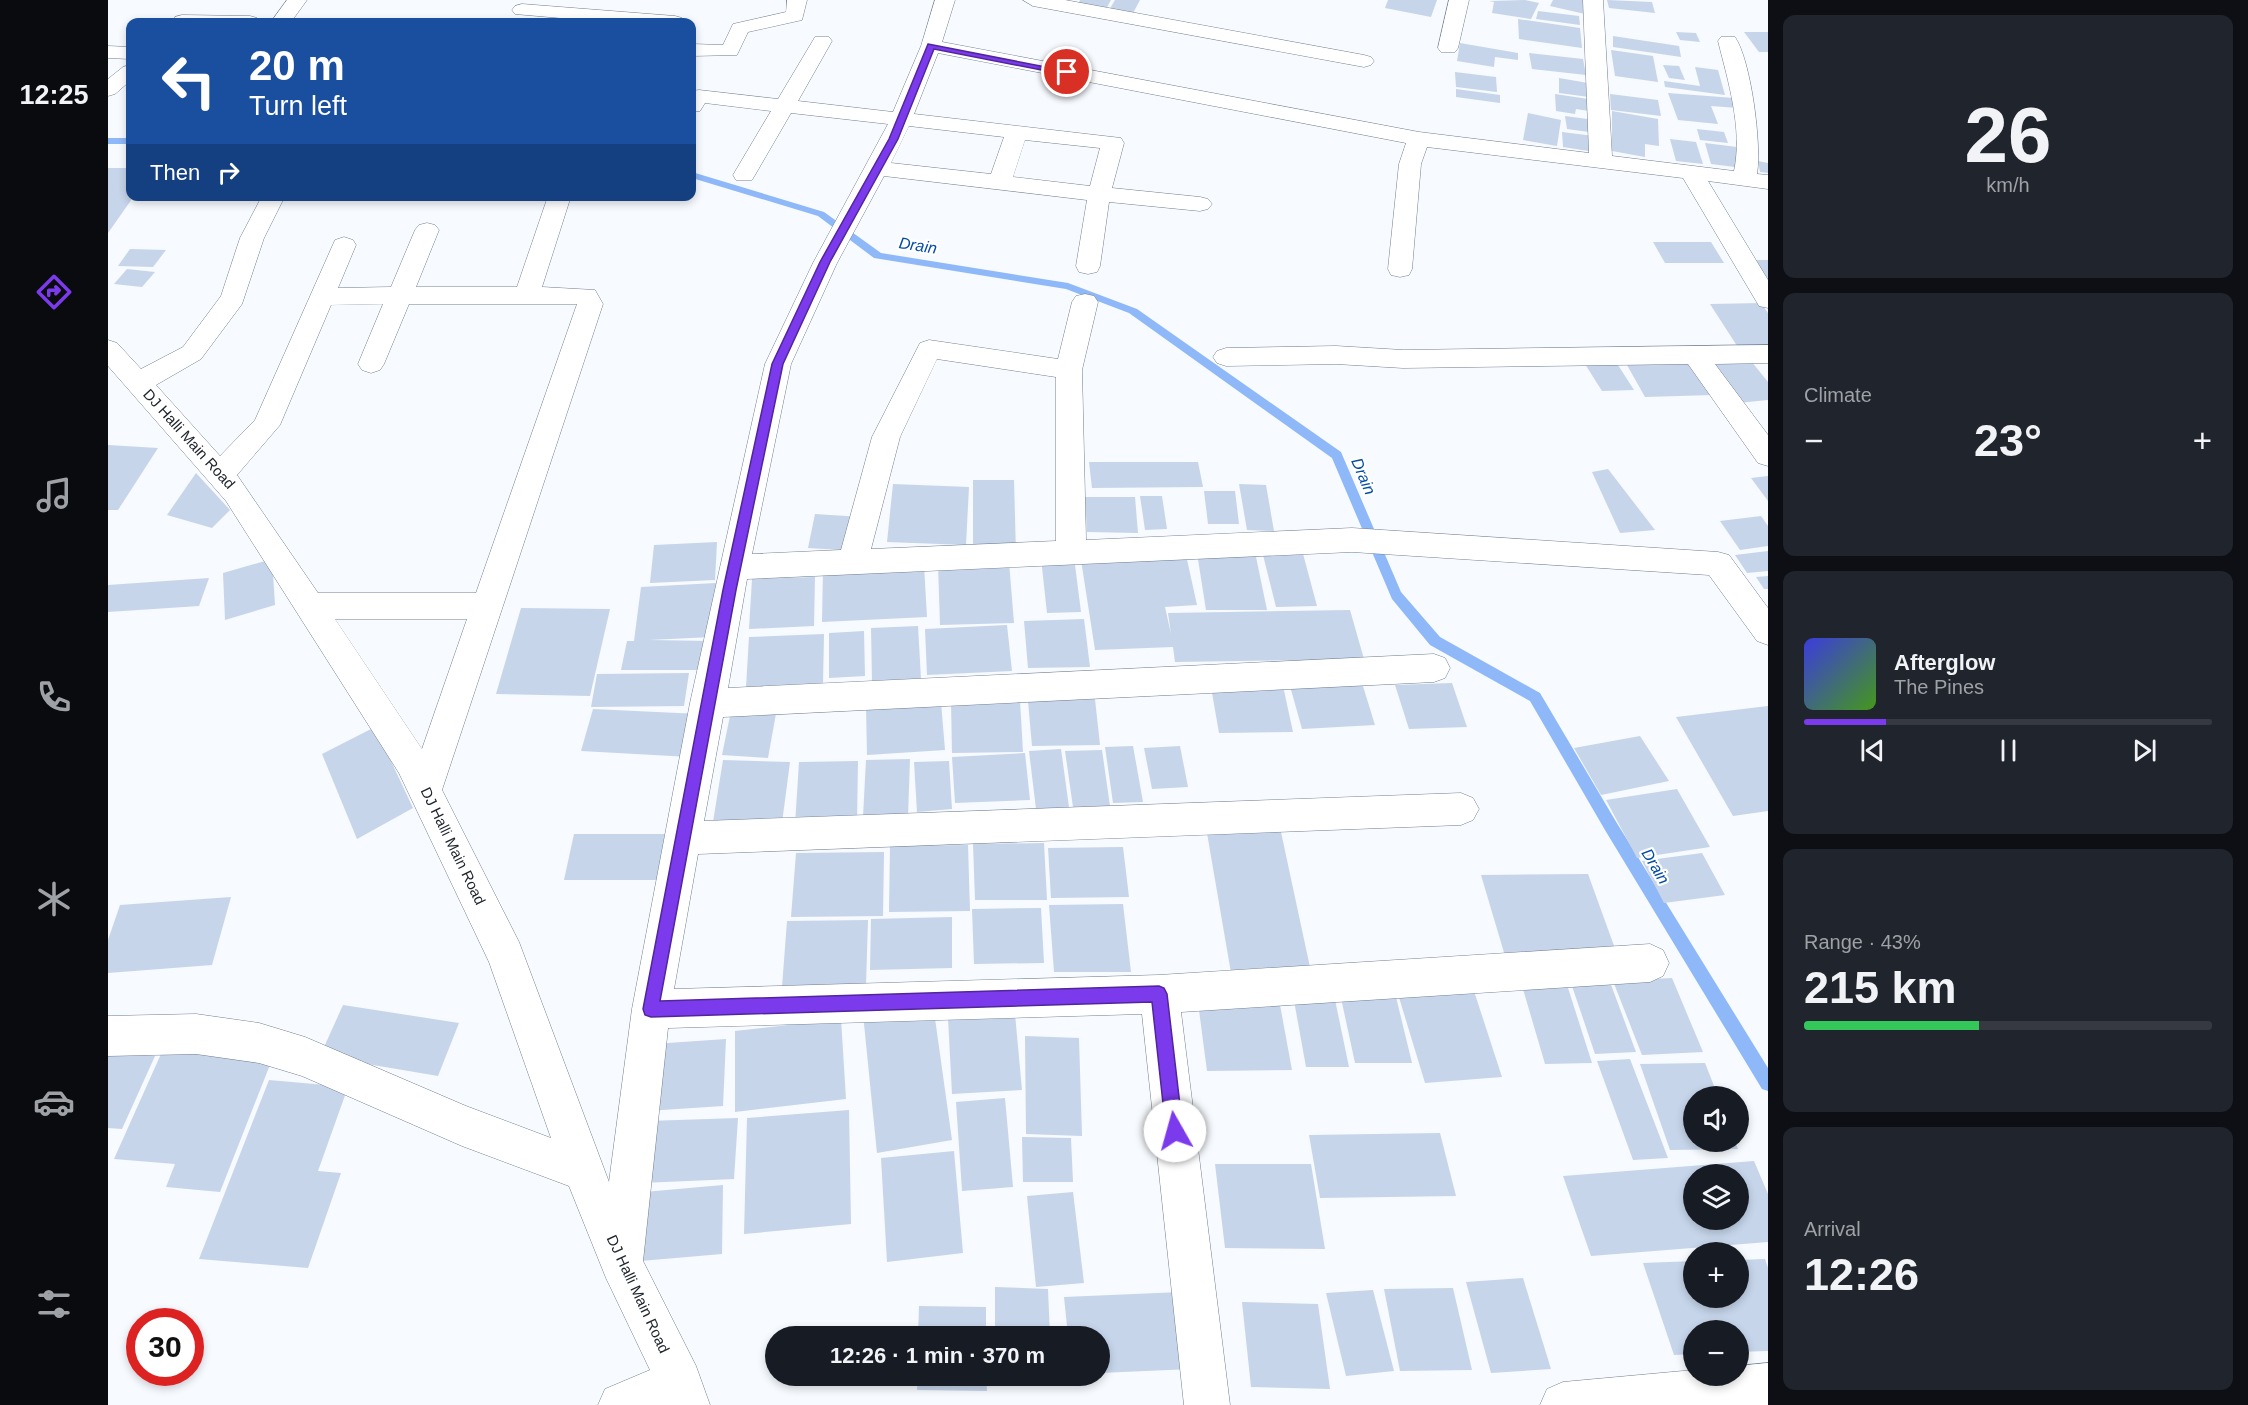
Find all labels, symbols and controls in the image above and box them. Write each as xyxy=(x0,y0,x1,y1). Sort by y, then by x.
icon: left xyxy=(150,42,228,120)
text: 20 m xyxy=(249,42,345,89)
pin xyxy=(1041,46,1092,97)
icon: arrive xyxy=(1050,55,1083,88)
text: 12:25 xyxy=(19,80,89,110)
text: Turn left xyxy=(249,91,347,121)
text: 26 xyxy=(1965,91,2051,179)
icon: right xyxy=(212,156,245,189)
text: Then xyxy=(150,160,200,185)
text: km/h xyxy=(1986,174,2030,196)
water label: Drain xyxy=(898,234,938,257)
icon: directions xyxy=(33,271,75,313)
text: Climate xyxy=(1804,384,1872,406)
street label: DJ Halli Main Road xyxy=(140,385,239,492)
text: 23° xyxy=(1974,415,2042,466)
text: − xyxy=(1804,422,1823,459)
text: + xyxy=(2193,422,2212,459)
water label: Drain xyxy=(1348,455,1379,497)
icon: music xyxy=(33,474,75,516)
text: Afterglow xyxy=(1894,650,1995,675)
icon: phone xyxy=(33,676,75,718)
text: The Pines xyxy=(1894,676,1984,698)
icon: previous xyxy=(1856,734,1889,767)
icon: pause xyxy=(1992,734,2025,767)
icon: next xyxy=(2128,734,2161,767)
street label: DJ Halli Main Road xyxy=(418,784,489,907)
water label: Drain xyxy=(1638,845,1673,887)
icon: climate xyxy=(33,878,75,920)
text: Range · 43% xyxy=(1804,931,1921,953)
text: 215 km xyxy=(1804,962,1957,1013)
icon: car xyxy=(33,1081,75,1123)
map controls xyxy=(1683,1086,1749,1386)
button: sound xyxy=(1683,1086,1749,1152)
position arrow xyxy=(1143,1099,1207,1163)
button: layers xyxy=(1683,1164,1749,1230)
text: Arrival xyxy=(1804,1218,1861,1240)
street label: DJ Halli Main Road xyxy=(604,1232,673,1356)
button: + xyxy=(1683,1242,1749,1308)
text: 12:26 xyxy=(1804,1249,1919,1300)
icon: filters xyxy=(33,1283,75,1325)
speed limit sign: 30 xyxy=(126,1308,204,1386)
button: − xyxy=(1683,1320,1749,1386)
text: 12:26 · 1 min · 370 m xyxy=(830,1343,1045,1368)

